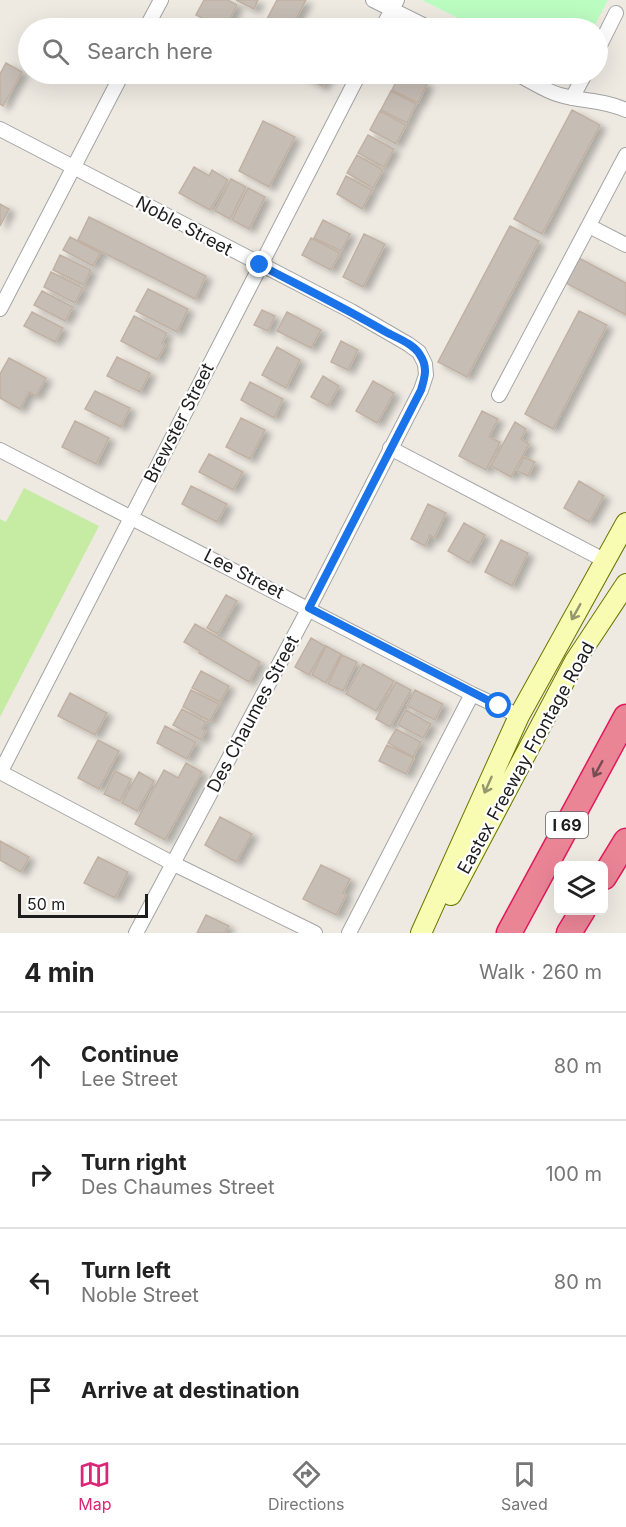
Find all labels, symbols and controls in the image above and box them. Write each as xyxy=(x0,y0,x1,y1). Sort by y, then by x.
search box xyxy=(18,18,608,84)
icon: search xyxy=(39,35,72,68)
text: Search here xyxy=(87,38,213,64)
street label: Noble Street xyxy=(132,191,236,260)
route end xyxy=(246,251,272,277)
street label: Brewster Street xyxy=(139,359,218,486)
street label: Lee Street xyxy=(201,544,288,603)
one-way arrow xyxy=(570,602,581,620)
street label: Des Chaumes Street xyxy=(202,632,303,796)
street label: Eastex Freeway Frontage Road xyxy=(453,638,598,878)
route start xyxy=(485,692,511,718)
one-way arrow xyxy=(592,760,604,777)
one-way arrow xyxy=(481,776,493,794)
road number: I 69 xyxy=(546,812,588,838)
map controls xyxy=(554,861,608,915)
button: layers xyxy=(554,861,608,915)
scale bar xyxy=(18,891,148,918)
text: 50 m xyxy=(27,894,65,914)
text: 4 min xyxy=(24,957,95,988)
text: Walk · 260 m xyxy=(479,960,602,984)
text: Continue xyxy=(81,1041,179,1067)
icon: ahead xyxy=(24,1050,57,1083)
text: 80 m xyxy=(554,1054,602,1078)
text: Lee Street xyxy=(81,1067,178,1091)
text: Turn right xyxy=(81,1149,187,1175)
icon: right xyxy=(24,1158,57,1191)
text: 100 m xyxy=(545,1162,602,1186)
text: Des Chaumes Street xyxy=(81,1175,275,1199)
text: Turn left xyxy=(81,1257,171,1283)
icon: left xyxy=(24,1266,57,1299)
text: 80 m xyxy=(554,1270,602,1294)
text: Noble Street xyxy=(81,1283,199,1307)
icon: arrive xyxy=(24,1374,57,1407)
text: Arrive at destination xyxy=(81,1377,300,1403)
tab: Map xyxy=(78,1458,112,1514)
tab: Directions xyxy=(268,1458,344,1514)
tab: Saved xyxy=(501,1458,548,1514)

